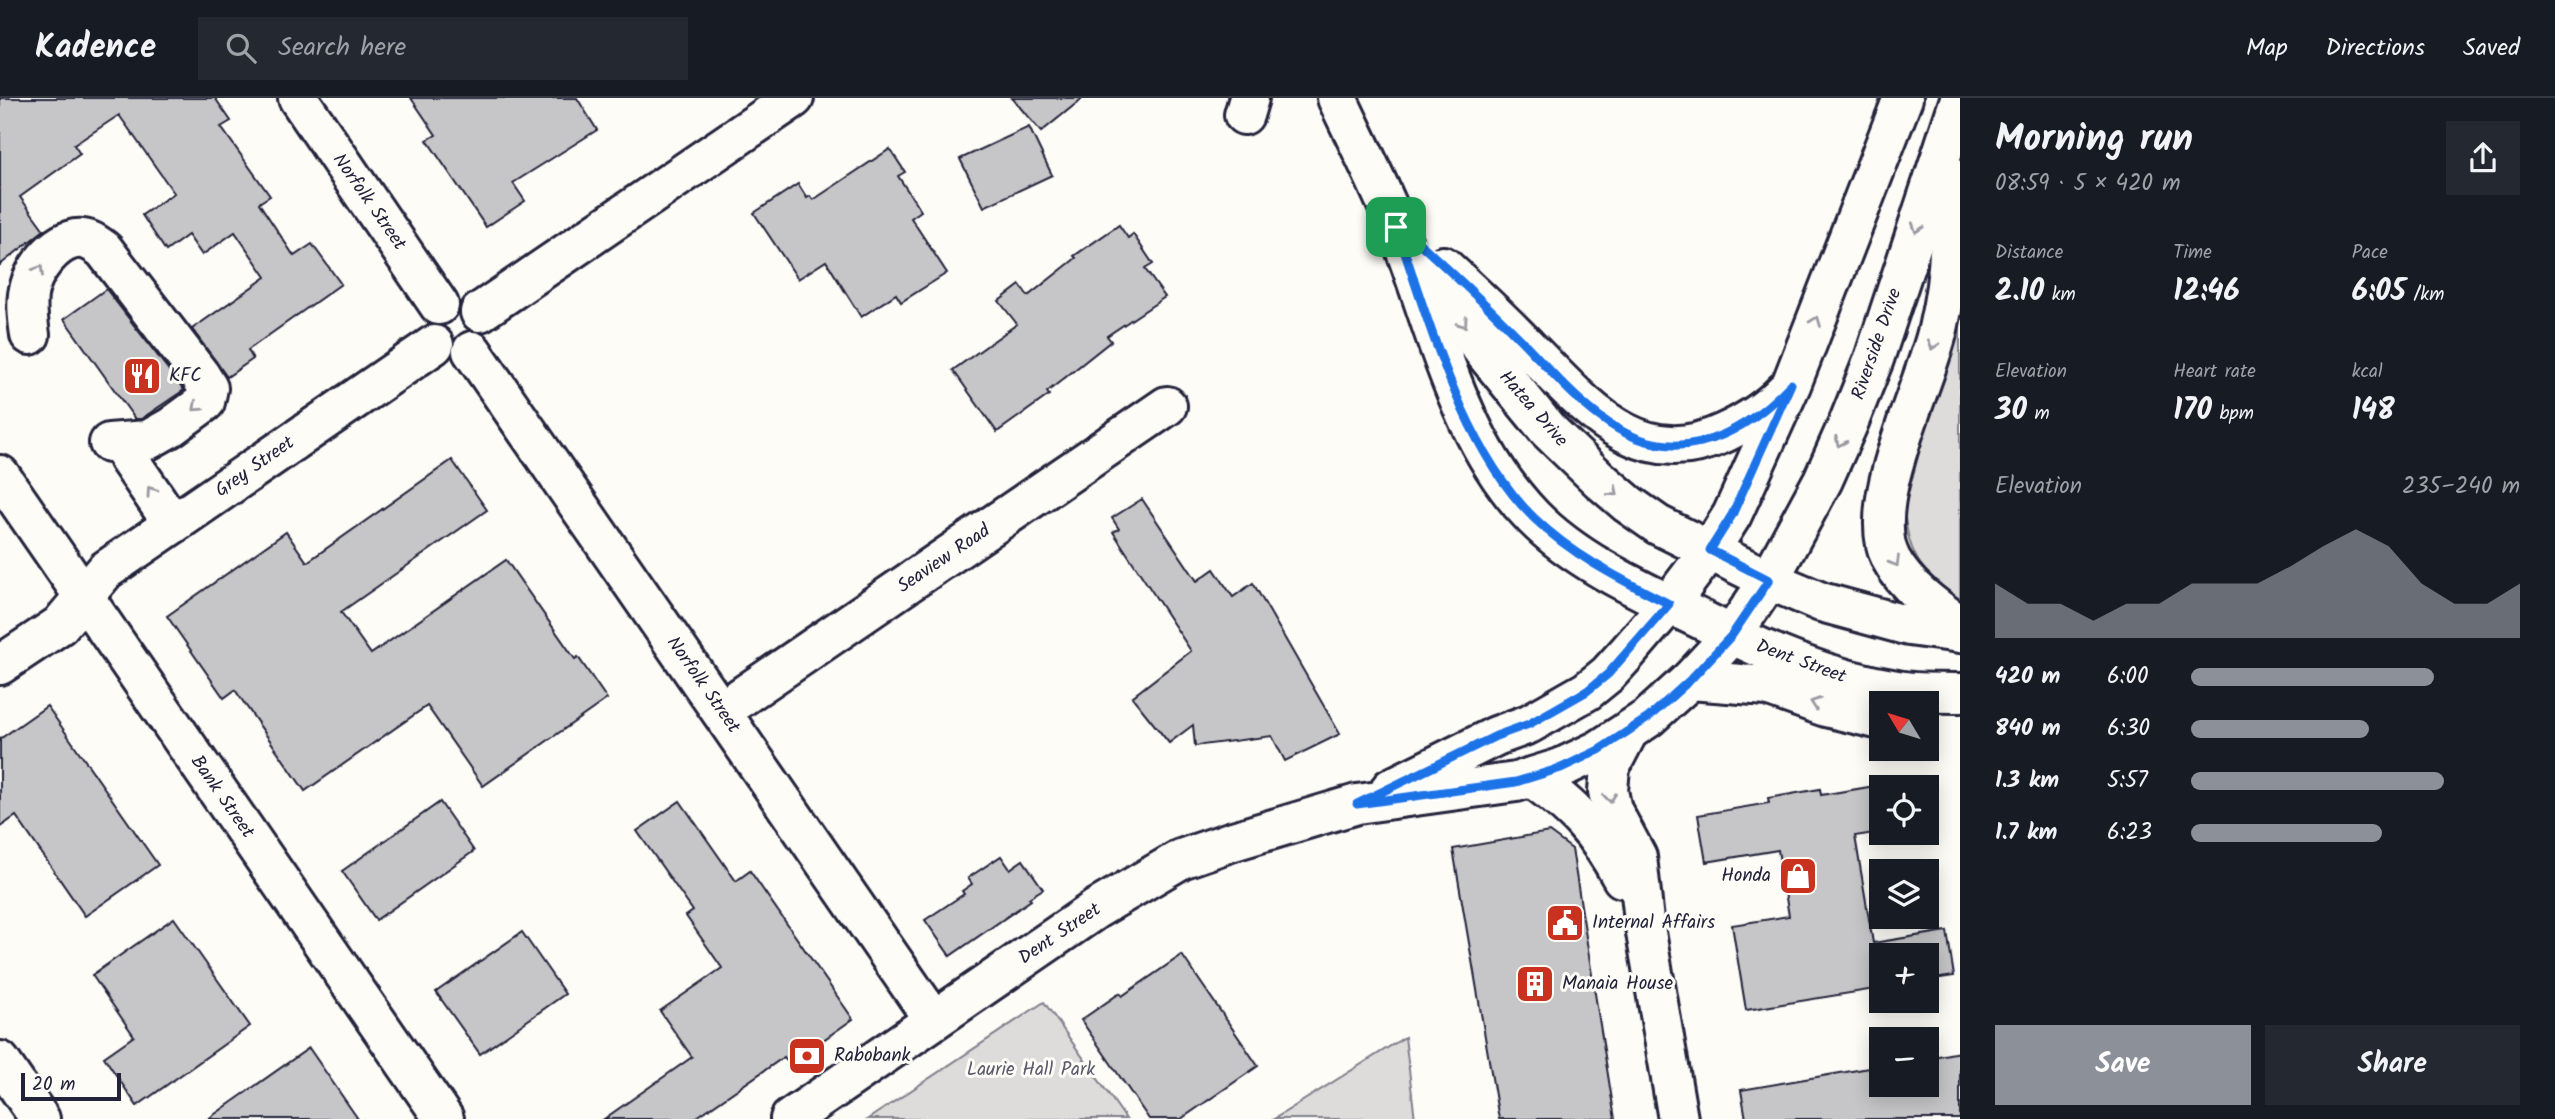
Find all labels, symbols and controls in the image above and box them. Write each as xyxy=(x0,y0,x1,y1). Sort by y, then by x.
search box xyxy=(198,17,688,80)
text: Kadence xyxy=(35,22,156,75)
text: Search here xyxy=(278,27,406,69)
icon: search xyxy=(222,29,260,67)
text: Map xyxy=(2246,29,2288,68)
text: Directions xyxy=(2326,29,2425,68)
text: Saved xyxy=(2463,29,2520,68)
text: Morning run xyxy=(1995,110,2193,170)
button: share xyxy=(2446,121,2520,195)
street label: Norfolk Street xyxy=(324,147,414,257)
text: 08:59 · 5 × 420 m xyxy=(1995,166,2181,202)
pin xyxy=(1366,197,1426,257)
icon: arrive xyxy=(1377,208,1415,246)
one-way arrow xyxy=(1911,221,1925,234)
text: Distance xyxy=(1995,238,2063,268)
text: Time xyxy=(2173,238,2212,268)
text: Pace xyxy=(2352,238,2388,268)
one-way arrow xyxy=(31,264,44,277)
text: 2.10 xyxy=(1995,268,2044,316)
text: 12:46 xyxy=(2173,268,2240,316)
text: 6:05 xyxy=(2352,268,2406,316)
text: km xyxy=(2044,280,2076,310)
text: /km xyxy=(2406,280,2444,310)
street label: Riverside Drive xyxy=(1844,284,1910,404)
one-way arrow xyxy=(1455,315,1467,328)
one-way arrow xyxy=(1808,316,1822,328)
one-way arrow xyxy=(1927,338,1942,350)
restaurant icon: KFC xyxy=(121,355,163,397)
text: Elevation xyxy=(1995,357,2067,387)
text: Heart rate xyxy=(2173,357,2256,387)
text: kcal xyxy=(2352,357,2383,387)
place label: KFC xyxy=(169,361,202,391)
street label: Hatea Drive xyxy=(1491,364,1575,455)
text: 30 xyxy=(1995,387,2027,435)
text: 170 xyxy=(2173,387,2212,435)
text: 148 xyxy=(2352,387,2395,435)
one-way arrow xyxy=(192,398,205,411)
text: m xyxy=(2027,399,2050,429)
text: bpm xyxy=(2212,399,2254,429)
street label: Grey Street xyxy=(209,428,301,505)
one-way arrow xyxy=(1834,435,1848,447)
text: Elevation xyxy=(1995,469,2082,505)
text: 235–240 m xyxy=(2402,469,2520,505)
one-way arrow xyxy=(1606,484,1619,496)
one-way arrow xyxy=(147,486,159,499)
street label: Seaview Road xyxy=(891,516,997,601)
one-way arrow xyxy=(1887,555,1900,568)
street label: Norfolk Street xyxy=(658,630,748,740)
street label: Dent Street xyxy=(1752,632,1851,692)
text: 420 m xyxy=(1995,659,2060,695)
text: 6:00 xyxy=(2107,659,2148,695)
north arrow xyxy=(1869,691,1939,761)
map controls xyxy=(1869,691,1939,1097)
one-way arrow xyxy=(1810,697,1822,711)
text: 840 m xyxy=(1995,711,2061,747)
text: 6:30 xyxy=(2107,711,2150,747)
street label: Bank Street xyxy=(182,749,262,845)
text: 1.3 km xyxy=(1995,763,2059,799)
text: 5:57 xyxy=(2107,763,2148,799)
button: locate xyxy=(1869,775,1939,845)
one-way arrow xyxy=(1603,792,1618,804)
text: 1.7 km xyxy=(1995,815,2057,851)
text: 6:23 xyxy=(2107,815,2152,851)
shop icon: Honda xyxy=(1777,855,1819,897)
button: layers xyxy=(1869,859,1939,929)
place label: Honda xyxy=(1721,861,1771,891)
street label: Dent Street xyxy=(1013,895,1108,973)
public building icon: Internal Affairs xyxy=(1544,902,1586,944)
place label: Internal Affairs xyxy=(1592,908,1715,938)
button: + xyxy=(1869,943,1939,1013)
building icon: Manaia House xyxy=(1514,963,1556,1005)
place label: Manaia House xyxy=(1562,969,1674,999)
button: Save xyxy=(1995,1025,2251,1105)
button: Share xyxy=(2265,1025,2520,1105)
button: − xyxy=(1869,1027,1939,1097)
bank icon: Rabobank xyxy=(786,1035,828,1077)
place label: Rabobank xyxy=(834,1041,911,1071)
park label: Laurie Hall Park xyxy=(967,1055,1095,1085)
scale bar xyxy=(21,1070,121,1102)
text: 20 m xyxy=(32,1070,75,1100)

